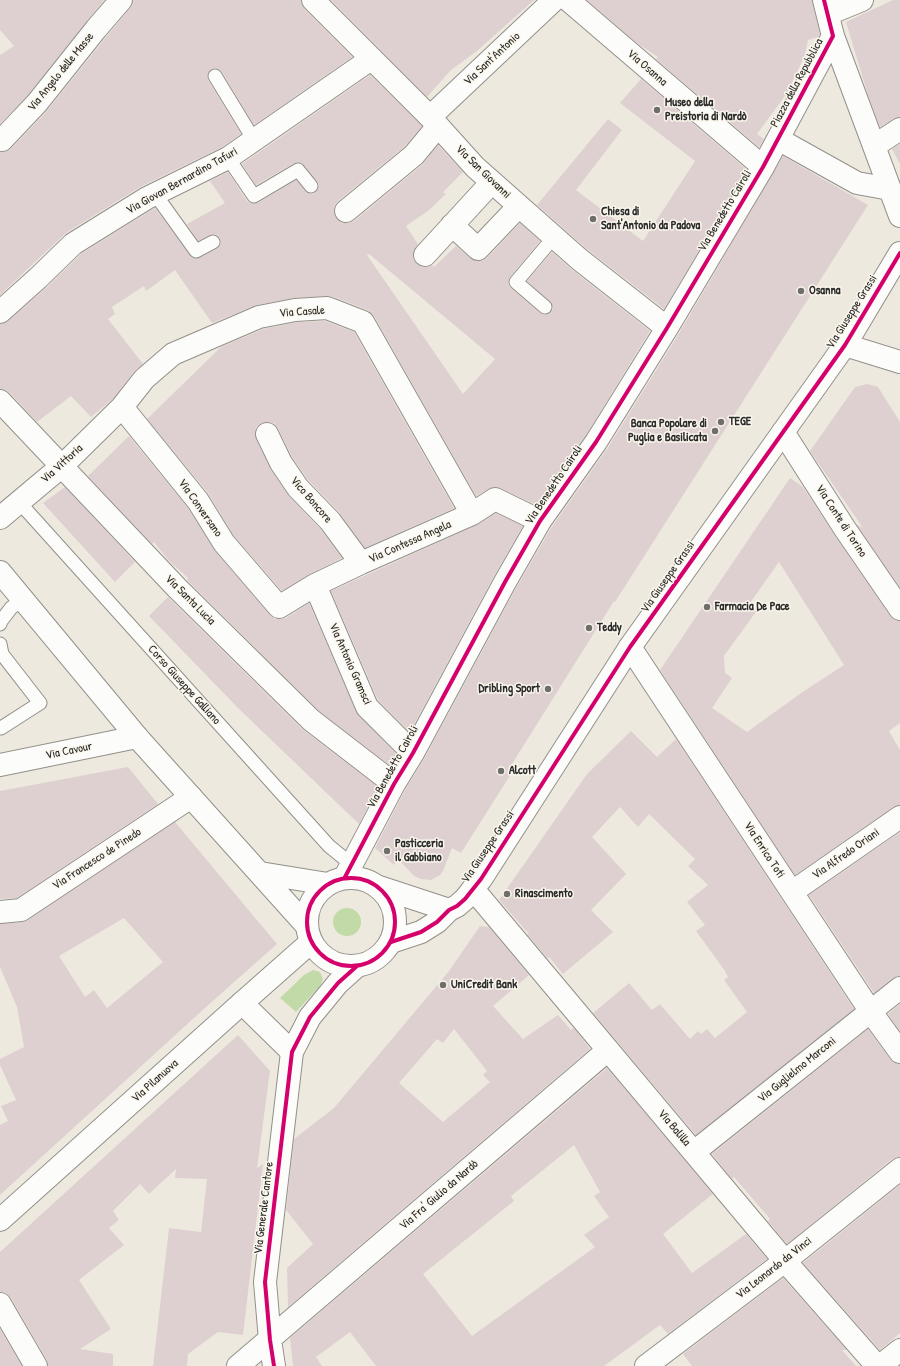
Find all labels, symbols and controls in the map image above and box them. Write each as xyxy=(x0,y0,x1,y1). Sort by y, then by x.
street label: Via Sant'Antonio xyxy=(461,29,523,89)
street label: Via Angelo delle Masse xyxy=(25,30,97,114)
street label: Piazza della Repubblica xyxy=(768,36,826,130)
street label: Via Osanna xyxy=(624,47,670,89)
place label: Museo della Preistoria di Nardò xyxy=(665,96,747,124)
marker: Museo della Preistoria di Nardò xyxy=(652,105,662,115)
street label: Via San Giovanni xyxy=(452,142,514,202)
street label: Via Giovan Bernardino Tafuri xyxy=(124,144,240,218)
street label: Via Benedetto Cairoli xyxy=(695,168,755,254)
place label: Chiesa di Sant'Antonio da Padova xyxy=(601,205,700,233)
marker: Chiesa di Sant'Antonio da Padova xyxy=(588,214,598,224)
street label: Via Giuseppe Grassi xyxy=(824,272,880,352)
place label: Osanna xyxy=(809,284,841,298)
marker: Osanna xyxy=(796,286,806,296)
street label: Via Casale xyxy=(279,303,325,321)
place label: TEGE xyxy=(729,415,751,429)
place label: Banca Popolare di Puglia e Basilicata xyxy=(628,417,707,445)
marker: TEGE xyxy=(716,417,726,427)
marker: Banca Popolare di Puglia e Basilicata xyxy=(710,426,720,436)
street label: Via Vittoria xyxy=(38,441,86,487)
street label: Via Benedetto Cairoli xyxy=(522,443,586,527)
street label: Vico Boncore xyxy=(287,474,335,526)
street label: Via Conversano xyxy=(175,476,225,540)
street label: Via Conte di Torino xyxy=(812,482,870,560)
street label: Via Contessa Angela xyxy=(367,517,453,567)
street label: Via Giuseppe Grassi xyxy=(638,538,698,616)
street label: Via Santa Lucia xyxy=(162,572,218,628)
place label: Farmacia De Pace xyxy=(715,600,790,614)
marker: Farmacia De Pace xyxy=(702,602,712,612)
street label: Via Antonio Gramsci xyxy=(326,621,374,707)
place label: Teddy xyxy=(597,621,622,635)
marker: Teddy xyxy=(584,623,594,633)
street label: Corso Giuseppe Galliano xyxy=(145,642,223,728)
place label: Dribling Sport xyxy=(478,682,540,696)
marker: Dribling Sport xyxy=(543,684,553,694)
street label: Via Benedetto Cairoli xyxy=(364,723,422,811)
street label: Via Cavour xyxy=(44,739,94,763)
place label: Alcott xyxy=(509,764,536,778)
marker: Alcott xyxy=(496,766,506,776)
street label: Via Giuseppe Grassi xyxy=(458,808,518,886)
street label: Via Enrico Toti xyxy=(740,819,788,881)
street label: Via Francesco de Pinedo xyxy=(50,825,144,893)
street label: Via Alfredo Oriani xyxy=(810,826,882,882)
place label: Pasticceria il Gabbiano xyxy=(395,837,443,865)
marker: Pasticceria il Gabbiano xyxy=(382,846,392,856)
place label: Rinascimento xyxy=(515,887,573,901)
marker: Rinascimento xyxy=(502,889,512,899)
place label: UniCredit Bank xyxy=(451,978,517,992)
marker: UniCredit Bank xyxy=(438,980,448,990)
street label: Via Guglielmo Marconi xyxy=(755,1034,839,1106)
street label: Via Pilanuova xyxy=(129,1056,181,1106)
street label: Via Balilla xyxy=(655,1107,693,1149)
street label: Via Fra' Giulio da Nardò xyxy=(397,1157,481,1233)
street label: Via Generale Cantore xyxy=(251,1161,277,1255)
street label: Via Leonardo da Vinci xyxy=(733,1234,815,1302)

